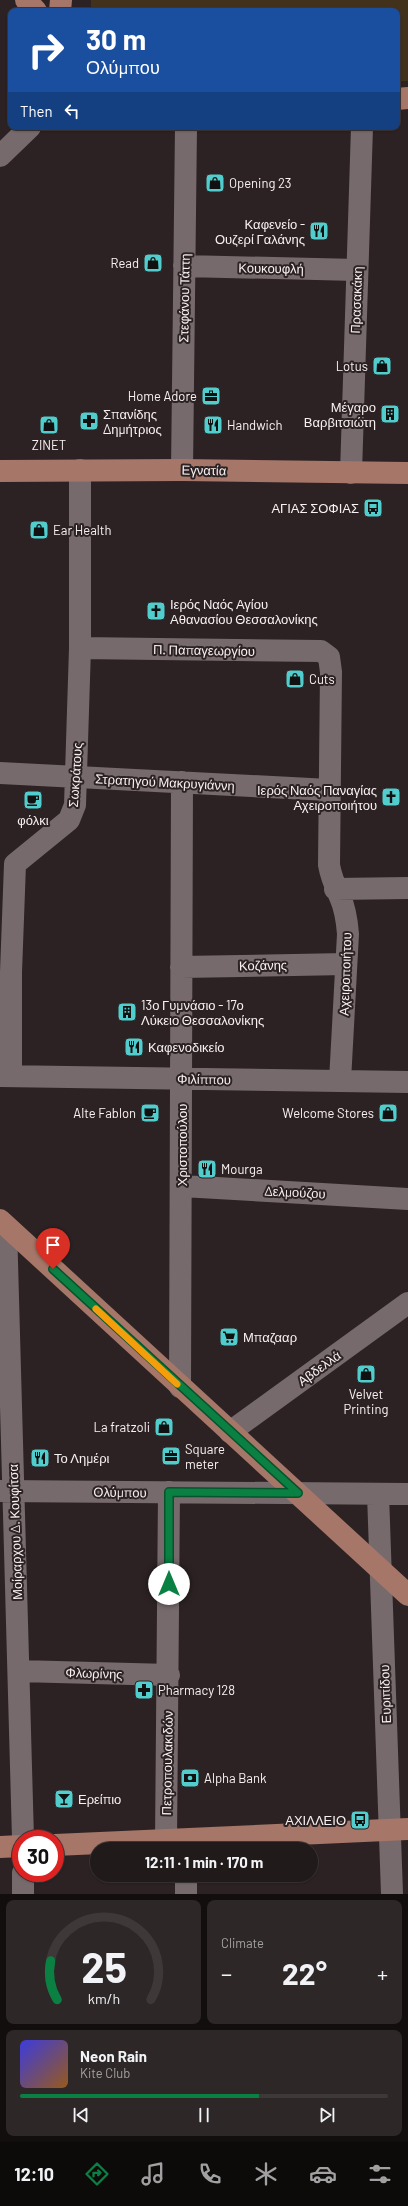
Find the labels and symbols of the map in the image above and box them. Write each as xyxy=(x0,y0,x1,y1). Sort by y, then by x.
shop icon: Opening 23 xyxy=(204,172,226,194)
place label: Opening 23 xyxy=(229,175,292,191)
place label: Καφενείο - Ουζερί Γαλάνης xyxy=(215,216,305,247)
restaurant icon: Καφενείο - Ουζερί Γαλάνης xyxy=(308,220,330,242)
shop icon: Read xyxy=(142,252,164,274)
street label: Στεφάνου Τάττη xyxy=(175,253,193,343)
place label: Read xyxy=(110,255,139,271)
street label: Κουκουφλή xyxy=(238,259,304,277)
street label: Πρασακάκη xyxy=(347,266,365,334)
shop icon: Lotus xyxy=(371,355,393,377)
place label: Lotus xyxy=(336,358,368,374)
office icon: Home Adore xyxy=(200,385,222,407)
place label: Home Adore xyxy=(128,388,197,404)
place label: Μέγαρο Βαρβιτσιώτη xyxy=(304,399,376,430)
building icon: Μέγαρο Βαρβιτσιώτη xyxy=(379,403,401,425)
place label: Σπανίδης Δημήτριος xyxy=(103,406,162,437)
pharmacy icon: Σπανίδης Δημήτριος xyxy=(78,410,100,432)
shop icon: ZINET xyxy=(38,414,60,436)
restaurant icon: Handwich xyxy=(202,414,224,436)
place label: Handwich xyxy=(227,417,283,433)
place label: ZINET xyxy=(32,437,66,453)
street label: Εγνατία xyxy=(181,462,227,478)
bus stop icon: ΑΓΙΑΣ ΣΟΦΙΑΣ xyxy=(362,497,384,519)
place label: ΑΓΙΑΣ ΣΟΦΙΑΣ xyxy=(271,500,359,516)
shop icon: Ear Health xyxy=(28,519,50,541)
place label: Ear Health xyxy=(53,522,112,538)
place label: Ιερός Ναός Αγίου Αθανασίου Θεσσαλονίκης xyxy=(170,596,318,627)
church icon: Ιερός Ναός Αγίου Αθανασίου Θεσσαλονίκης xyxy=(145,600,167,622)
street label: Π. Παπαγεωργίου xyxy=(153,641,255,659)
shop icon: Cuts xyxy=(284,668,306,690)
place label: Cuts xyxy=(309,671,335,687)
street label: Σωκράτους xyxy=(65,742,85,808)
street label: Στρατηγού Μακρυγιάννη xyxy=(95,770,235,794)
place label: Ιερός Ναός Παναγίας Αχειροποιήτου xyxy=(257,782,377,813)
church icon: Ιερός Ναός Παναγίας Αχειροποιήτου xyxy=(380,786,402,808)
cafe icon: φόλκι xyxy=(22,789,44,811)
place label: φόλκι xyxy=(17,812,49,828)
street label: Αχειροποιήτου xyxy=(336,932,354,1016)
street label: Κοζάνης xyxy=(239,957,287,973)
place label: 13ο Γυμνάσιο - 17ο Λύκειο Θεσσαλονίκης xyxy=(141,997,264,1028)
building icon: 13ο Γυμνάσιο - 17ο Λύκειο Θεσσαλονίκης xyxy=(116,1001,138,1023)
restaurant icon: Καφενοδικείο xyxy=(123,1036,145,1058)
place label: Καφενοδικείο xyxy=(148,1039,225,1055)
street label: Φιλίππου xyxy=(177,1071,231,1087)
cafe icon: Alte Fablon xyxy=(139,1102,161,1124)
shop icon: Welcome Stores xyxy=(377,1102,399,1124)
street label: Χριστοπούλου xyxy=(174,1104,190,1186)
place label: Alte Fablon xyxy=(73,1105,136,1121)
place label: Welcome Stores xyxy=(282,1105,374,1121)
restaurant icon: Mourga xyxy=(196,1158,218,1180)
place label: Mourga xyxy=(221,1161,263,1177)
street label: Δελμούζου xyxy=(264,1182,326,1202)
pin xyxy=(36,1228,70,1269)
supermarket icon: Μπαζααρ xyxy=(218,1326,240,1348)
place label: Μπαζααρ xyxy=(243,1329,297,1345)
street label: Αβδελλά xyxy=(294,1347,344,1389)
shop icon: Velvet Printing xyxy=(355,1363,377,1385)
place label: Velvet Printing xyxy=(344,1386,388,1417)
shop icon: La fratzoli xyxy=(153,1416,175,1438)
place label: La fratzoli xyxy=(94,1419,150,1435)
place label: Square meter xyxy=(185,1441,225,1472)
office icon: Square meter xyxy=(160,1445,182,1467)
restaurant icon: Το Λημέρι xyxy=(29,1447,51,1469)
place label: Το Λημέρι xyxy=(54,1450,110,1466)
street label: Μοίραρχου Δ. Κουφίτσα xyxy=(5,1463,25,1600)
street label: Ολύμπου xyxy=(93,1484,147,1500)
position arrow xyxy=(148,1563,190,1605)
street label: Φλωρίνης xyxy=(65,1664,123,1682)
street label: Ευριπίδου xyxy=(376,1664,394,1724)
pharmacy icon: Pharmacy 128 xyxy=(133,1679,155,1701)
place label: Pharmacy 128 xyxy=(158,1682,235,1698)
street label: Πετροπουλακιδών xyxy=(158,1710,176,1816)
bank icon: Alpha Bank xyxy=(179,1767,201,1789)
place label: Alpha Bank xyxy=(204,1770,267,1786)
bar icon: Ερείπιο xyxy=(53,1788,75,1810)
place label: Ερείπιο xyxy=(78,1791,121,1807)
bus stop icon: ΑΧΙΛΛΕΙΟ xyxy=(349,1809,371,1831)
place label: ΑΧΙΛΛΕΙΟ xyxy=(285,1812,346,1828)
speed limit sign: 30 xyxy=(12,1830,64,1882)

